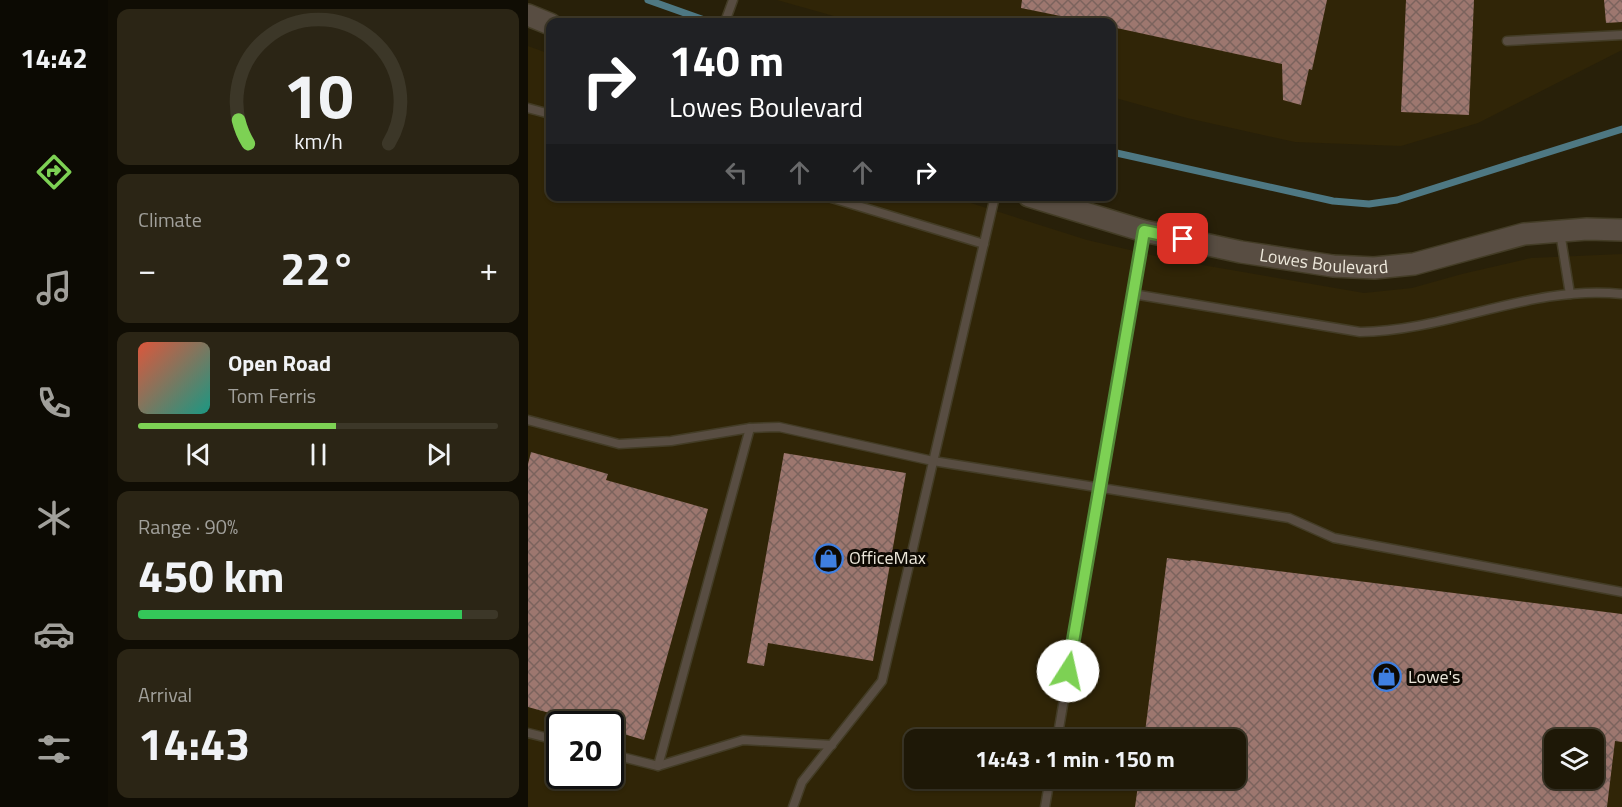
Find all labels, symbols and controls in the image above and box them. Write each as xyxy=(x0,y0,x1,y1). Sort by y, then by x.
text: 140 m xyxy=(669,28,784,92)
text: 14:42 xyxy=(20,37,88,78)
icon: right xyxy=(570,42,648,120)
text: 10 xyxy=(283,47,353,142)
text: Lowes Boulevard xyxy=(669,86,863,127)
text: km/h xyxy=(294,125,342,157)
icon: directions xyxy=(33,151,75,193)
icon: left xyxy=(720,156,753,189)
icon: ahead xyxy=(783,156,816,189)
icon: ahead xyxy=(846,156,879,189)
icon: right xyxy=(909,156,942,189)
text: Climate xyxy=(138,204,202,235)
pin xyxy=(1157,213,1208,264)
icon: arrive xyxy=(1166,222,1199,255)
text: 22° xyxy=(280,234,356,302)
street label: Lowes Boulevard xyxy=(1258,241,1389,281)
text: − xyxy=(138,244,156,294)
text: + xyxy=(480,244,498,294)
icon: music xyxy=(33,267,75,309)
text: Open Road xyxy=(228,346,331,380)
text: Tom Ferris xyxy=(228,380,316,411)
icon: phone xyxy=(33,382,75,424)
icon: previous xyxy=(182,438,215,471)
icon: pause xyxy=(302,438,335,471)
icon: next xyxy=(422,438,455,471)
icon: climate xyxy=(33,497,75,539)
text: Range · 90% xyxy=(138,511,238,542)
text: 450 km xyxy=(138,541,284,609)
shop icon: OfficeMax xyxy=(812,542,844,574)
place label: OfficeMax xyxy=(849,544,926,571)
icon: car xyxy=(33,613,75,655)
position arrow xyxy=(1036,639,1100,703)
shop icon: Lowe's xyxy=(1371,661,1403,693)
place label: Lowe's xyxy=(1408,663,1460,690)
text: Arrival xyxy=(138,679,192,710)
text: 14:43 xyxy=(138,709,250,777)
speed limit sign: 20 xyxy=(546,711,624,789)
icon: filters xyxy=(33,728,75,770)
map controls xyxy=(1544,729,1604,789)
button: layers xyxy=(1544,729,1604,789)
text: 14:43 · 1 min · 150 m xyxy=(975,742,1175,776)

